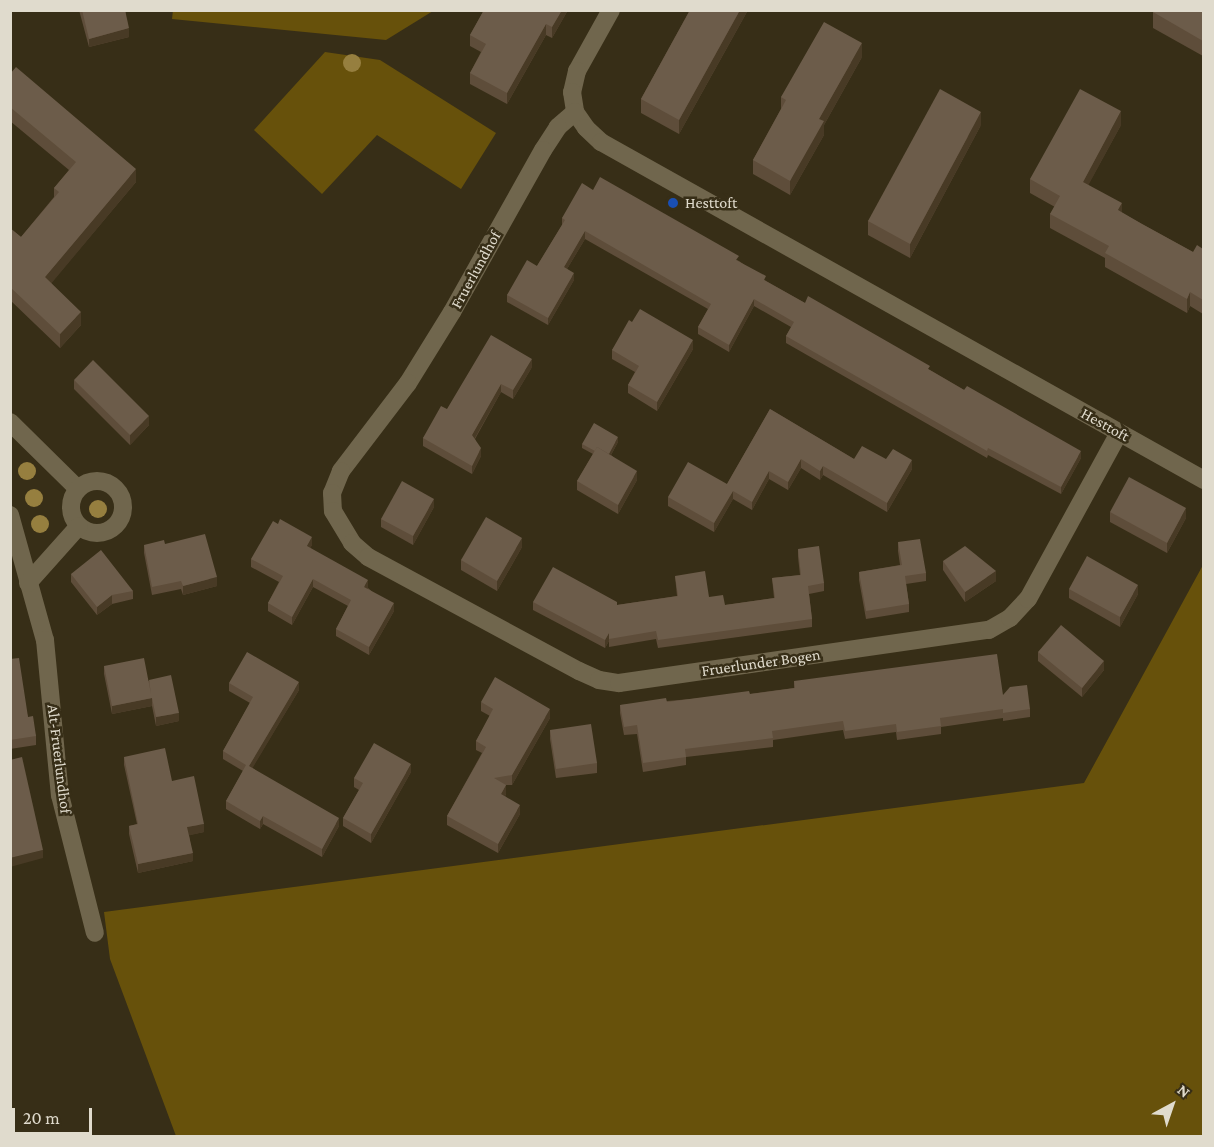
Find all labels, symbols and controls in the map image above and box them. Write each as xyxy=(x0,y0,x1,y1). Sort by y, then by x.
place label: Hesttoft xyxy=(685,193,737,213)
marker: Hesttoft xyxy=(666,196,680,210)
street label: Fruerlundhof xyxy=(447,228,505,312)
street label: Hesttoft xyxy=(1077,404,1133,446)
street label: Fruerlunder Bogen xyxy=(700,645,822,681)
street label: Alt-Fruerlundhof xyxy=(43,703,75,815)
north arrow xyxy=(1142,1075,1202,1135)
text: N xyxy=(1174,1081,1194,1101)
scale bar xyxy=(15,1096,94,1134)
text: 20 m xyxy=(23,1108,60,1128)

